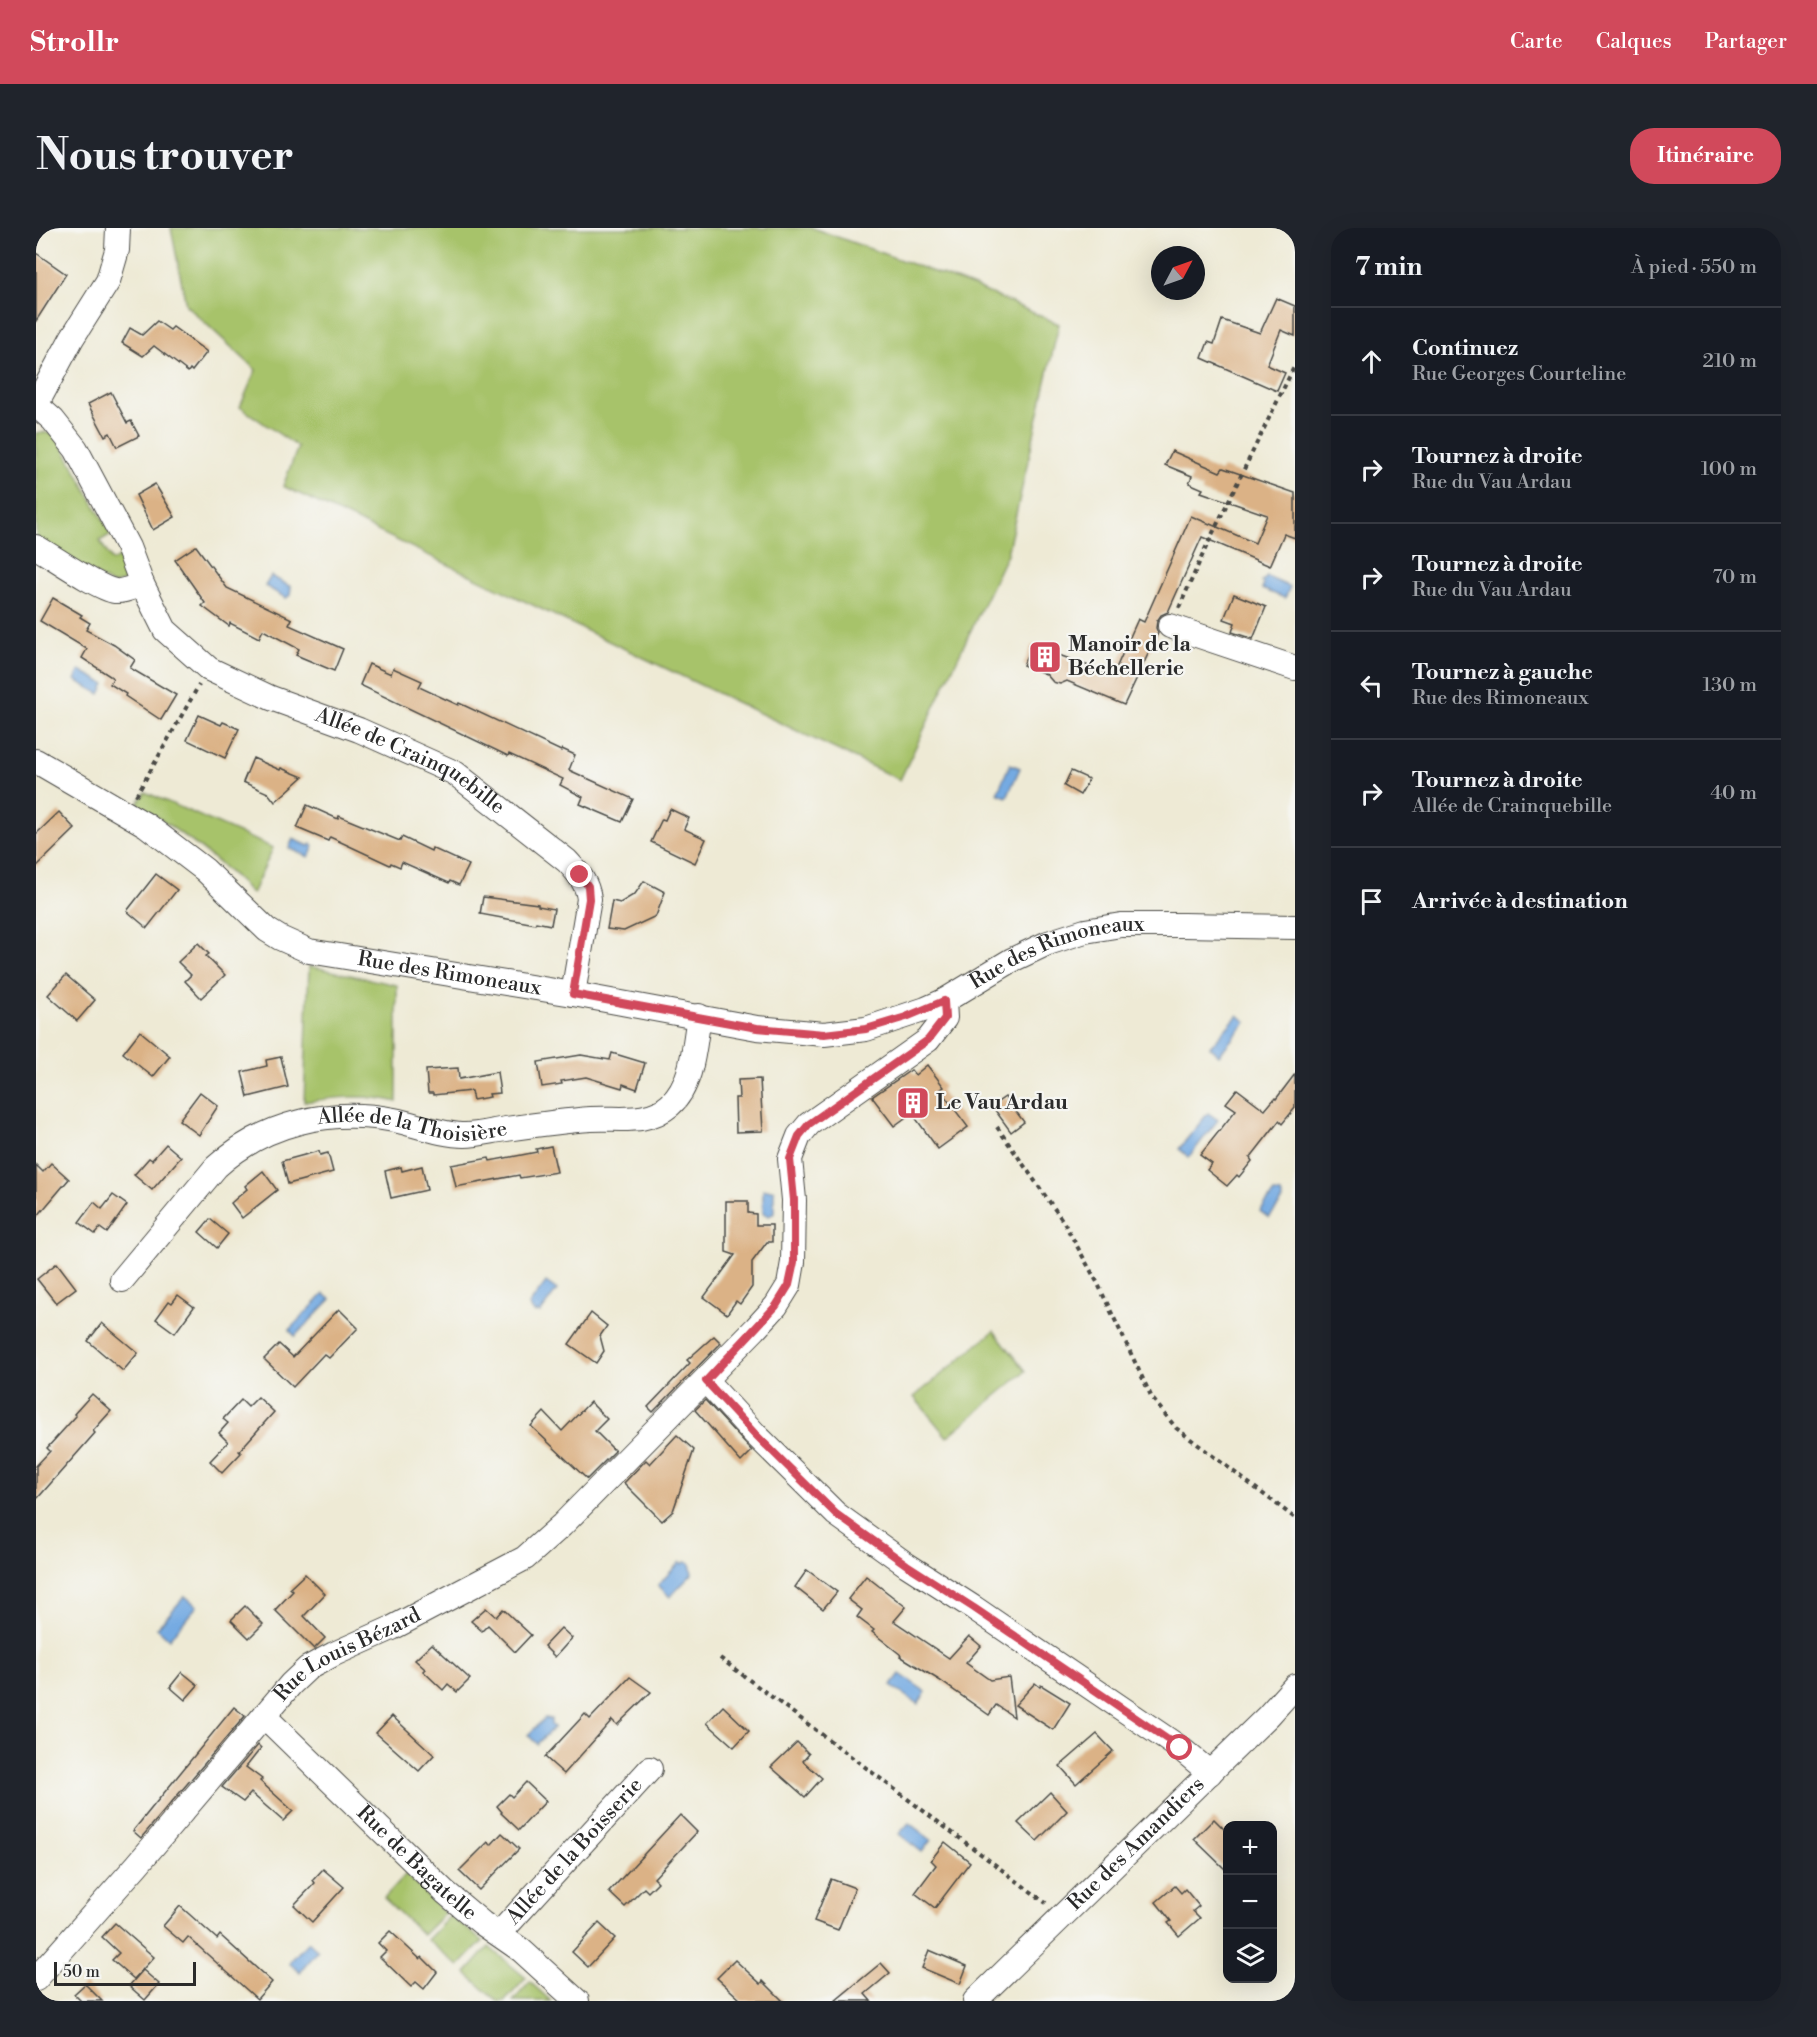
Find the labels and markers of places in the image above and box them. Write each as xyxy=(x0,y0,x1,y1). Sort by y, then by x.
place label: Manoir de la Béchellerie xyxy=(1068,632,1192,682)
building icon: Manoir de la Béchellerie xyxy=(1027,639,1063,675)
building icon: Le Vau Ardau xyxy=(895,1085,931,1121)
place label: Le Vau Ardau xyxy=(936,1090,1068,1116)

